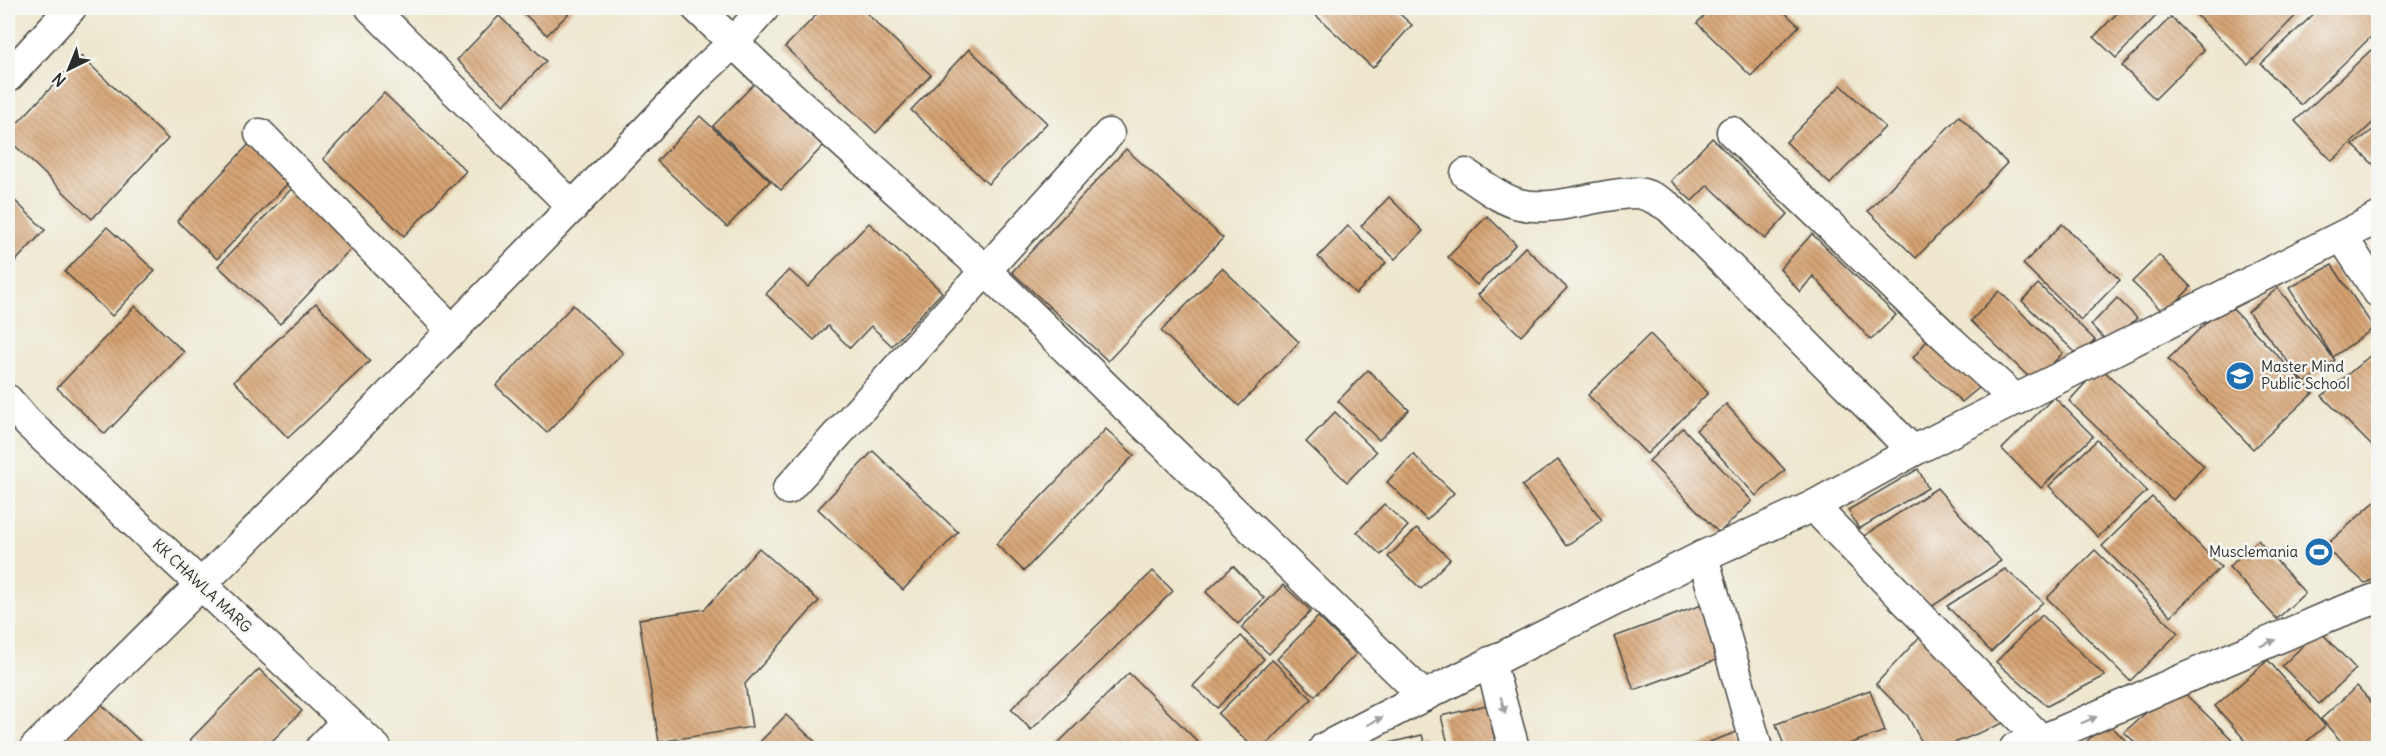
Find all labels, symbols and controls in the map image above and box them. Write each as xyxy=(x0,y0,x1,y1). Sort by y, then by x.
north arrow xyxy=(39,39,99,99)
text: N xyxy=(48,69,70,91)
place label: Master Mind Public School xyxy=(2261,357,2350,393)
school or university icon: Master Mind Public School xyxy=(2224,360,2256,392)
street label: KK CHAWLA MARG xyxy=(149,535,256,637)
sports icon: Musclemania xyxy=(2303,536,2335,568)
place label: Musclemania xyxy=(2209,542,2298,561)
one-way arrow xyxy=(2259,638,2277,647)
one-way arrow xyxy=(1498,696,1508,714)
one-way arrow xyxy=(2080,715,2098,724)
one-way arrow xyxy=(1367,716,1384,726)

